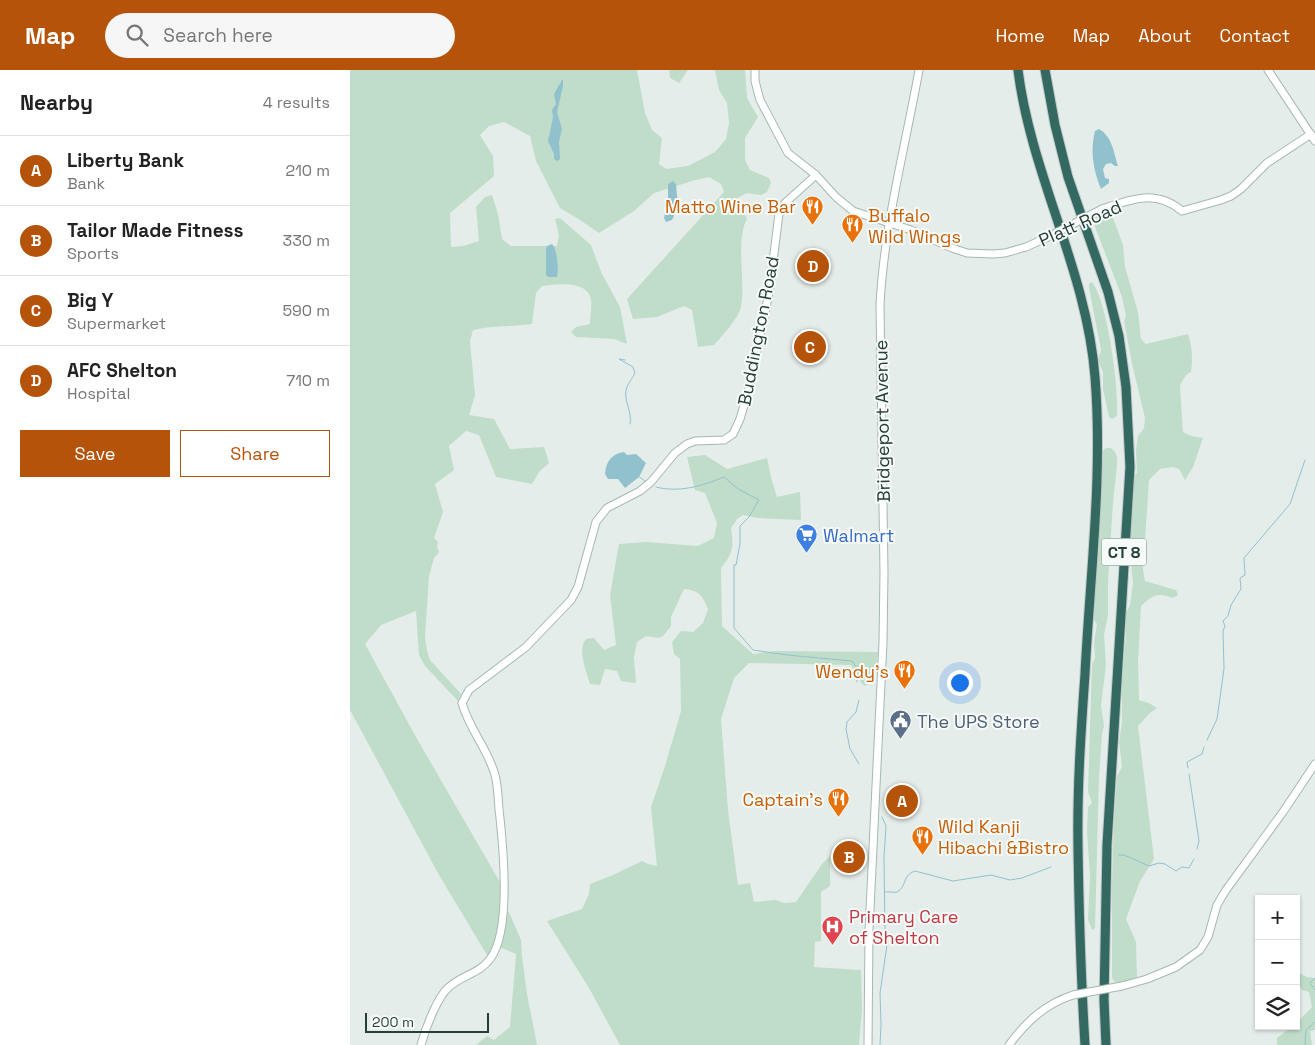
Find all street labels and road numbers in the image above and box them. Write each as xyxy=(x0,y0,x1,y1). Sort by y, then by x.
street label: Platt Road xyxy=(1035,195,1125,251)
street label: Buddington Road xyxy=(732,254,784,408)
street label: Bridgeport Avenue xyxy=(869,339,895,503)
road number: CT 8 xyxy=(1102,538,1146,566)

